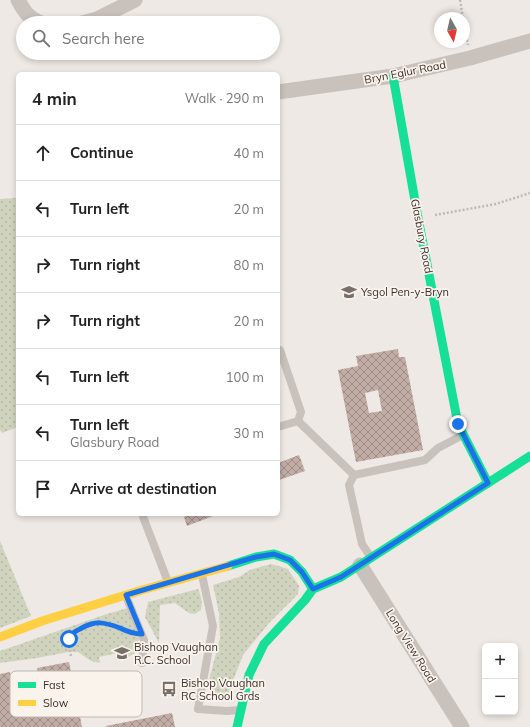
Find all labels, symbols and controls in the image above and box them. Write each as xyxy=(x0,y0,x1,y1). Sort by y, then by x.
north arrow xyxy=(434,12,470,48)
search box xyxy=(16,16,280,60)
icon: search xyxy=(30,27,52,49)
text: Search here xyxy=(62,29,144,48)
street label: Bryn Eglur Road xyxy=(363,57,447,87)
text: 4 min xyxy=(32,88,77,109)
text: Walk · 290 m xyxy=(185,90,264,106)
icon: ahead xyxy=(32,142,54,164)
text: Continue xyxy=(70,143,133,162)
text: 40 m xyxy=(234,145,264,161)
icon: left xyxy=(32,198,54,220)
street label: Glasbury Road xyxy=(408,198,436,274)
text: Turn left xyxy=(70,199,129,218)
text: 20 m xyxy=(234,201,264,217)
icon: right xyxy=(32,254,54,276)
text: Turn right xyxy=(70,255,140,274)
text: 80 m xyxy=(234,257,264,273)
school or university icon: Ysgol Pen-y-Bryn xyxy=(340,283,358,301)
place label: Ysgol Pen-y-Bryn xyxy=(360,285,449,299)
icon: right xyxy=(32,310,54,332)
text: Turn right xyxy=(70,311,140,330)
text: 20 m xyxy=(234,313,264,329)
icon: left xyxy=(32,366,54,388)
text: Turn left xyxy=(70,367,129,386)
text: 100 m xyxy=(226,369,264,385)
text: Turn left xyxy=(70,415,129,434)
route end xyxy=(449,415,467,433)
icon: left xyxy=(32,422,54,444)
text: 30 m xyxy=(234,425,264,441)
text: Glasbury Road xyxy=(70,434,159,450)
icon: arrive xyxy=(32,478,54,500)
text: Arrive at destination xyxy=(70,479,217,498)
street label: Long View Road xyxy=(383,607,439,685)
route start xyxy=(60,630,78,648)
place label: Bishop Vaughan R.C. School xyxy=(134,640,218,667)
map controls xyxy=(482,643,518,715)
button: + xyxy=(482,643,518,679)
school or university icon: Bishop Vaughan R.C. School xyxy=(113,644,131,662)
legend xyxy=(10,671,142,717)
place label: Bishop Vaughan RC School Grds xyxy=(181,676,265,703)
text: Fast xyxy=(43,678,65,692)
button: − xyxy=(482,679,518,715)
bus stop icon: Bishop Vaughan RC School Grds xyxy=(160,680,178,698)
text: Slow xyxy=(43,696,69,710)

